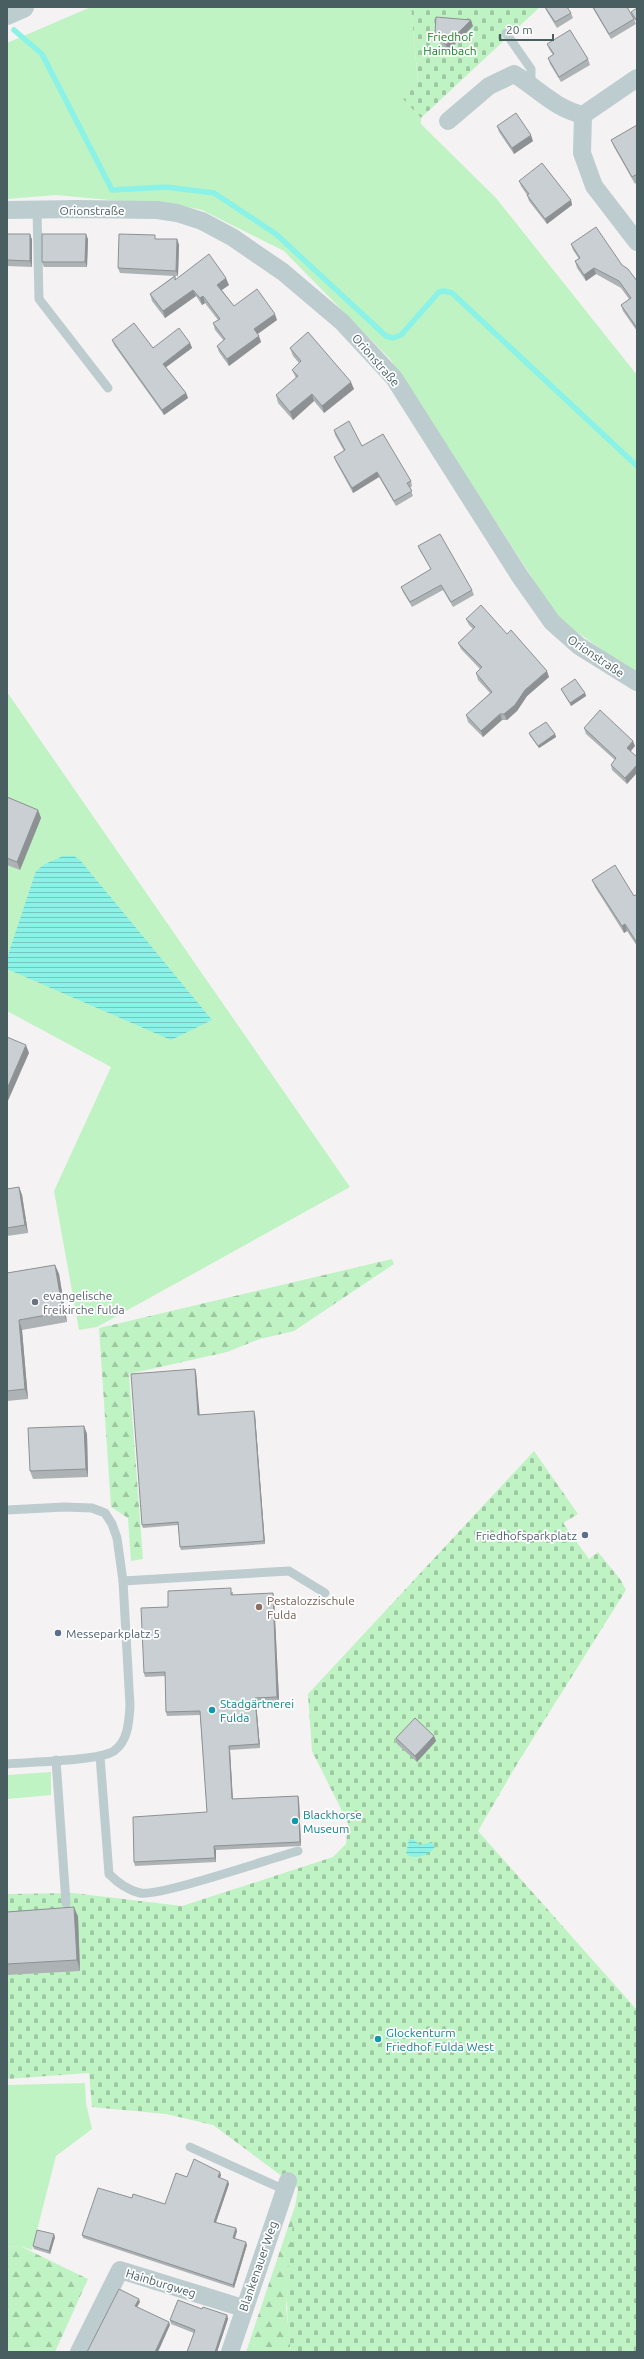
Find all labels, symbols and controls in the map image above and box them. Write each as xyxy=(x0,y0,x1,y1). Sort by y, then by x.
scale bar xyxy=(500,16,553,42)
text: 20 m xyxy=(506,23,533,36)
park label: Friedhof Haimbach xyxy=(423,30,477,57)
street label: Orionstraße xyxy=(59,204,125,217)
street label: Orionstraße xyxy=(350,331,402,389)
street label: Orionstraße xyxy=(565,632,627,680)
place label: evangelische freikirche fulda xyxy=(43,1289,125,1316)
marker: evangelische freikirche fulda xyxy=(30,1297,40,1307)
place label: Friedhofsparkplatz xyxy=(476,1529,577,1542)
marker: Friedhofsparkplatz xyxy=(580,1530,590,1540)
place label: Pestalozzischule Fulda xyxy=(267,1594,355,1621)
marker: Pestalozzischule Fulda xyxy=(254,1602,264,1612)
place label: Messeparkplatz 5 xyxy=(66,1627,160,1640)
marker: Messeparkplatz 5 xyxy=(53,1628,63,1638)
place label: Stadgärtnerei Fulda xyxy=(220,1697,294,1724)
marker: Stadgärtnerei Fulda xyxy=(207,1705,217,1715)
place label: Blackhorse Museum xyxy=(303,1808,362,1835)
marker: Blackhorse Museum xyxy=(290,1816,300,1826)
place label: Glockenturm Friedhof Fulda West xyxy=(386,2026,494,2053)
marker: Glockenturm Friedhof Fulda West xyxy=(373,2034,383,2044)
street label: Blankenauer Weg xyxy=(236,2219,280,2313)
street label: Hainburgweg xyxy=(124,2266,198,2300)

